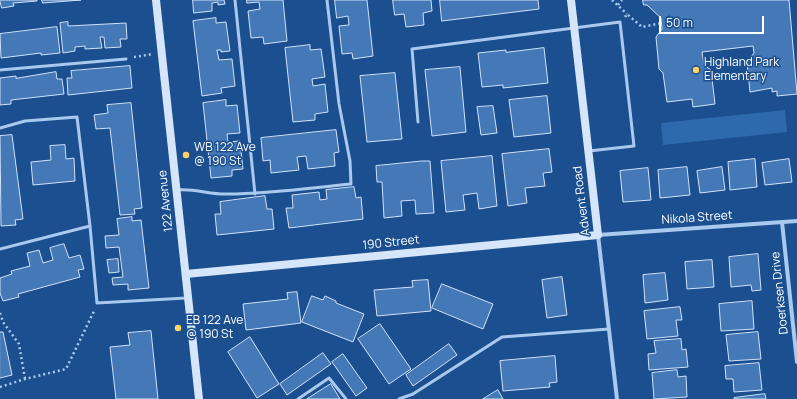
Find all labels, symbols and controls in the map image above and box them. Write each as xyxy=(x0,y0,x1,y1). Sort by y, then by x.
scale bar xyxy=(661,8,766,34)
text: 50 m xyxy=(666,14,693,31)
place label: Highland Park Elementary xyxy=(704,56,779,84)
marker: Highland Park Elementary xyxy=(691,65,701,75)
place label: WB 122 Ave @ 190 St xyxy=(194,141,256,169)
marker: WB 122 Ave @ 190 St xyxy=(181,150,191,160)
street label: Advent Road xyxy=(571,165,593,237)
street label: 122 Avenue xyxy=(156,169,176,233)
street label: Nikola Street xyxy=(661,208,733,228)
street label: 190 Street xyxy=(362,233,420,253)
street label: Doerksen Drive xyxy=(768,251,792,335)
place label: EB 122 Ave @ 190 St xyxy=(186,314,243,342)
marker: EB 122 Ave @ 190 St xyxy=(173,323,183,333)

